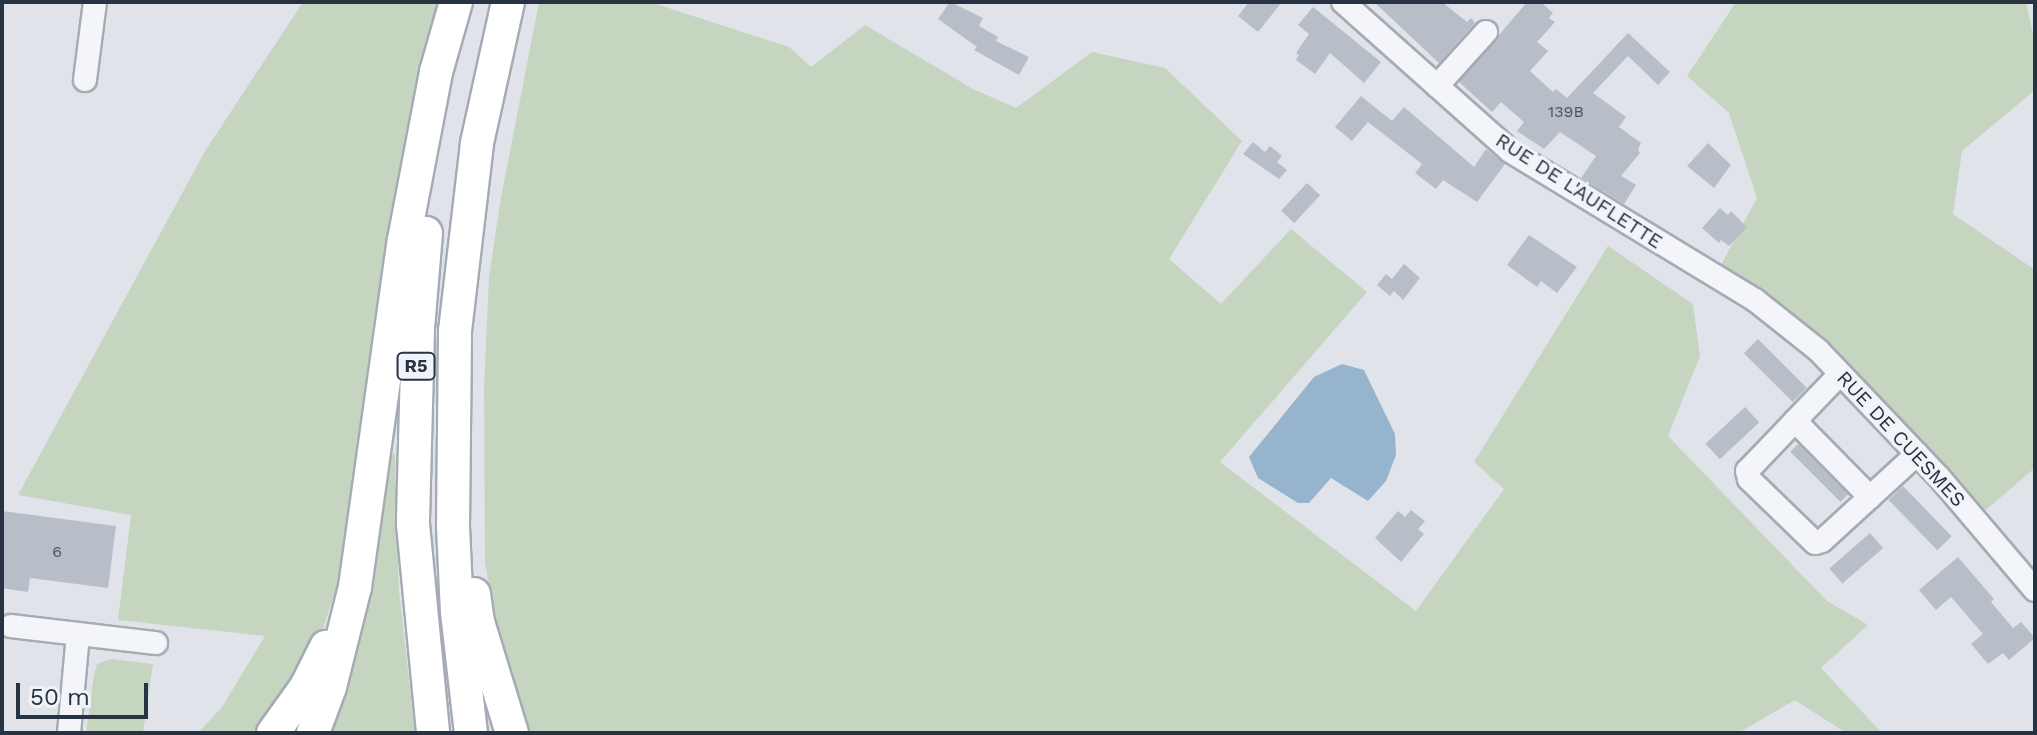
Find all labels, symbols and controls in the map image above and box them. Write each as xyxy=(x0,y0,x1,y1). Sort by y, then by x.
house number: 139B xyxy=(1548,102,1584,122)
street label: RUE DE L'AUFLETTE xyxy=(1491,128,1667,254)
road number: R5 xyxy=(396,352,436,380)
street label: RUE DE CUESMES xyxy=(1832,366,1970,512)
house number: 6 xyxy=(52,542,62,562)
scale bar xyxy=(20,667,152,717)
text: 50 m xyxy=(30,683,90,711)

